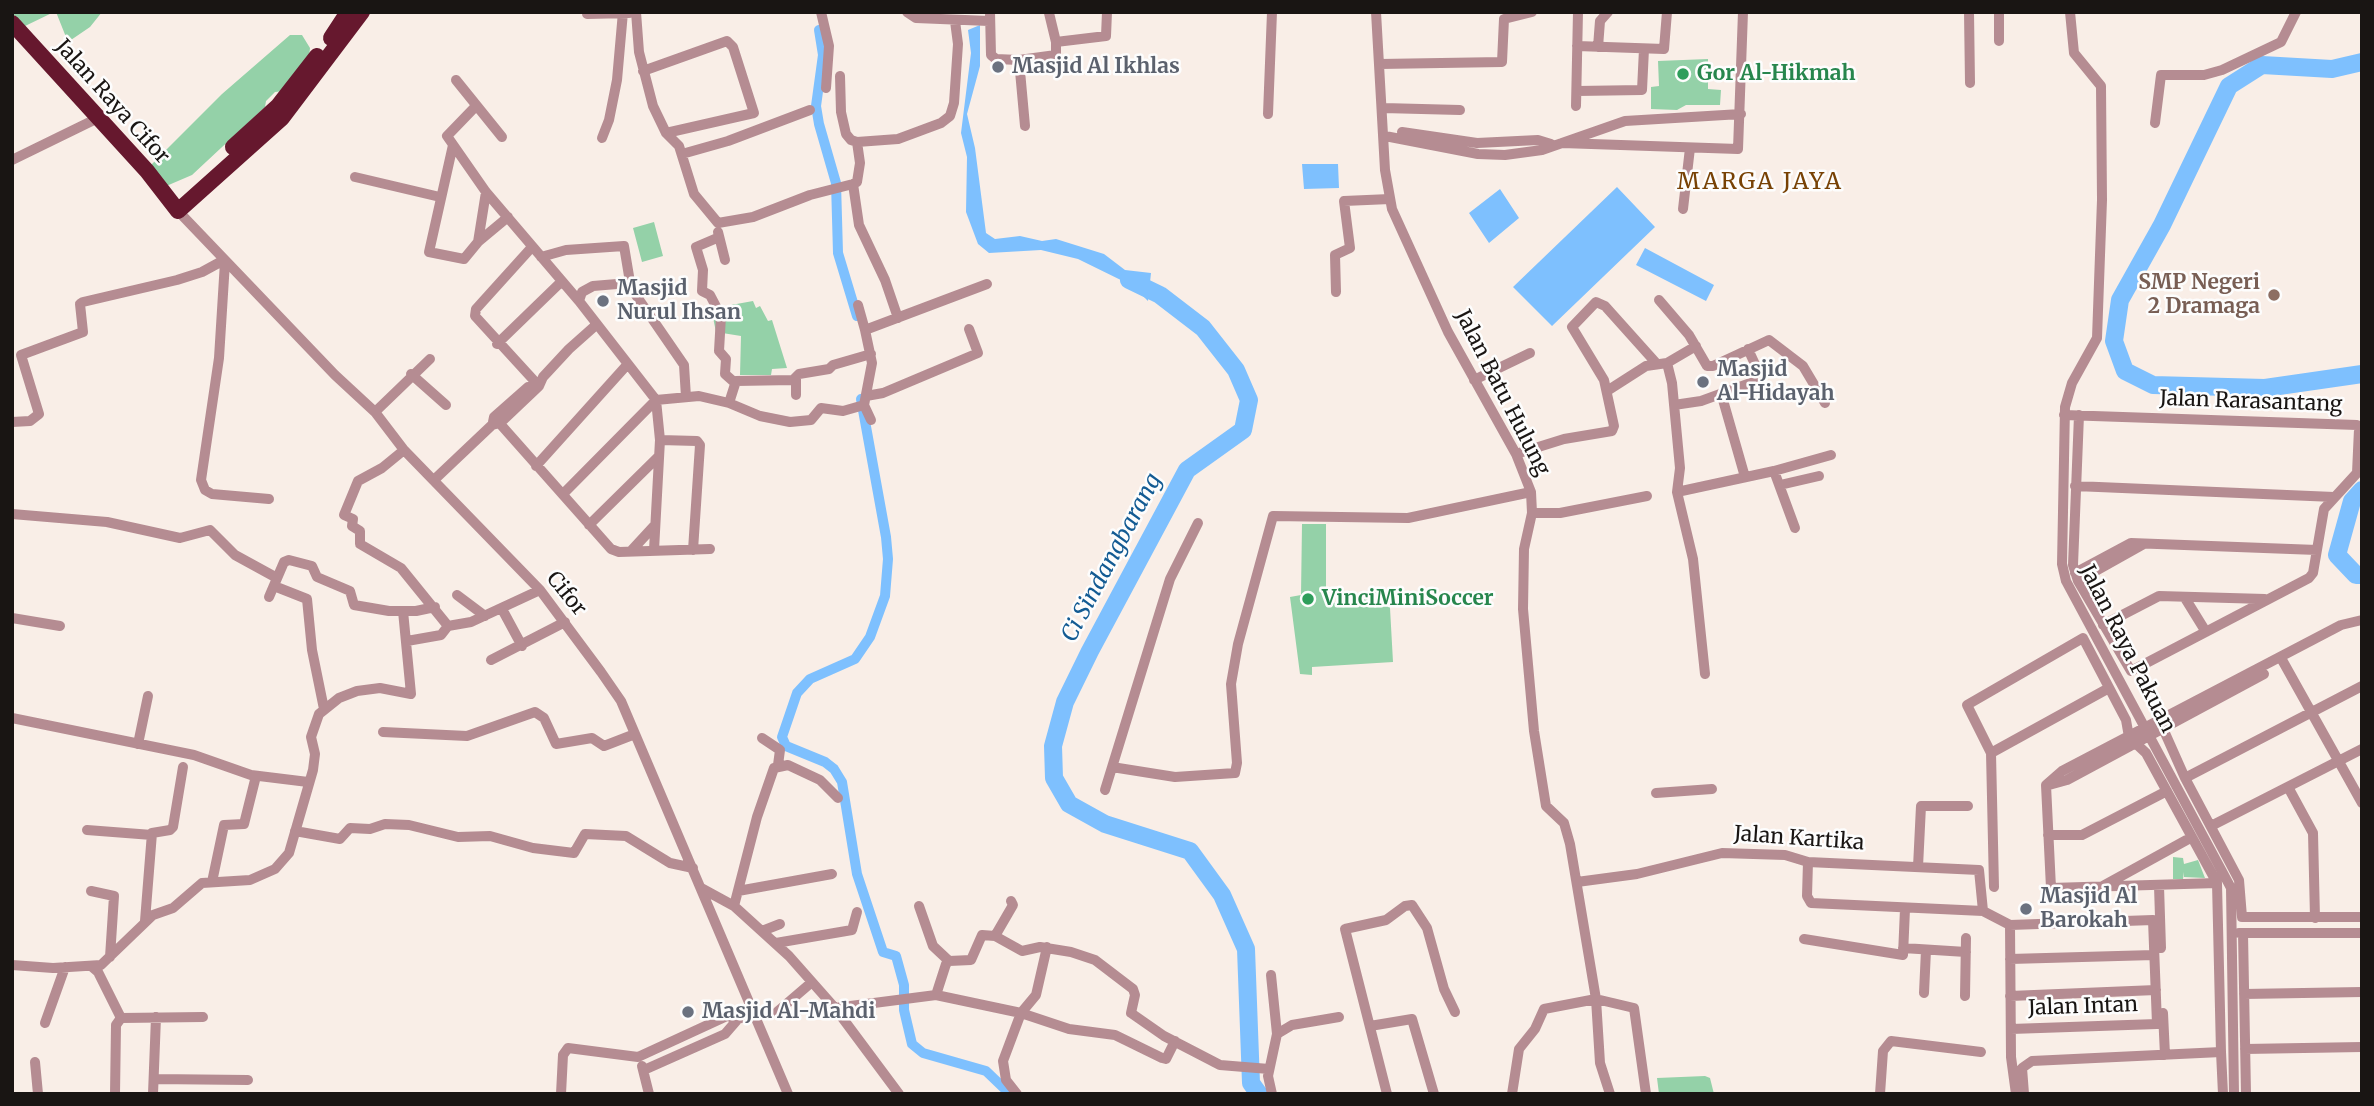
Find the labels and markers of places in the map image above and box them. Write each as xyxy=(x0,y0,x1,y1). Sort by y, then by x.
place label: Masjid Al Ikhlas xyxy=(1012,54,1180,80)
marker: Masjid Al Ikhlas xyxy=(990,59,1006,75)
place label: Gor Al-Hikmah xyxy=(1697,61,1856,87)
marker: Gor Al-Hikmah xyxy=(1675,66,1691,82)
place label: SMP Negeri 2 Dramaga xyxy=(2138,270,2260,320)
place label: Masjid Nurul Ihsan xyxy=(617,276,741,326)
marker: SMP Negeri 2 Dramaga xyxy=(2266,287,2282,303)
marker: Masjid Nurul Ihsan xyxy=(595,293,611,309)
place label: Masjid Al-Hidayah xyxy=(1717,357,1834,407)
marker: Masjid Al-Hidayah xyxy=(1695,374,1711,390)
place label: VinciMiniSoccer xyxy=(1322,586,1494,612)
marker: VinciMiniSoccer xyxy=(1300,591,1316,607)
place label: Masjid Al Barokah xyxy=(2040,884,2137,934)
marker: Masjid Al Barokah xyxy=(2018,901,2034,917)
place label: Masjid Al-Mahdi xyxy=(702,999,875,1025)
marker: Masjid Al-Mahdi xyxy=(680,1004,696,1020)

